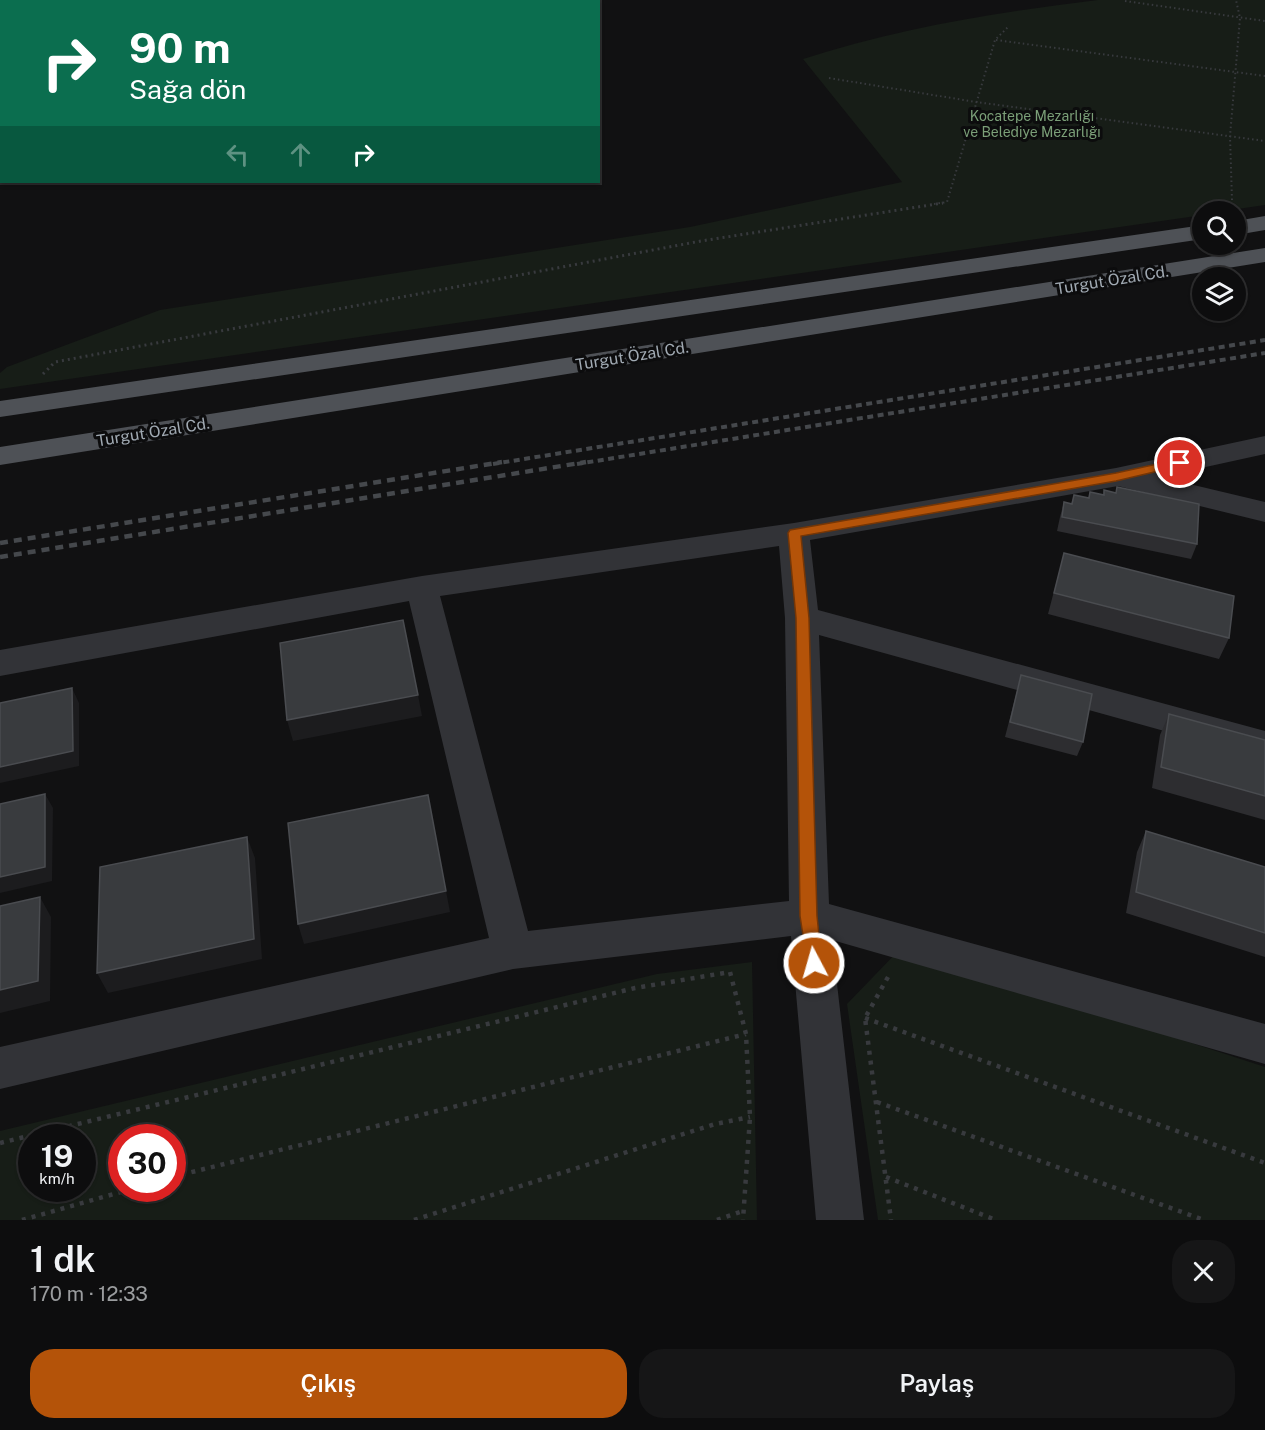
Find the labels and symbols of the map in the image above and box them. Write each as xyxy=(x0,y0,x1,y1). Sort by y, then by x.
park label: Kocatepe Mezarlığı ve Belediye Mezarlığı xyxy=(963,108,1101,140)
street label: Turgut Özal Cd. xyxy=(1054,261,1170,298)
street label: Turgut Özal Cd. xyxy=(574,337,690,374)
street label: Turgut Özal Cd. xyxy=(95,413,211,450)
pin xyxy=(1154,437,1205,488)
position arrow xyxy=(782,931,846,995)
speed limit sign: 30 xyxy=(108,1124,186,1202)

